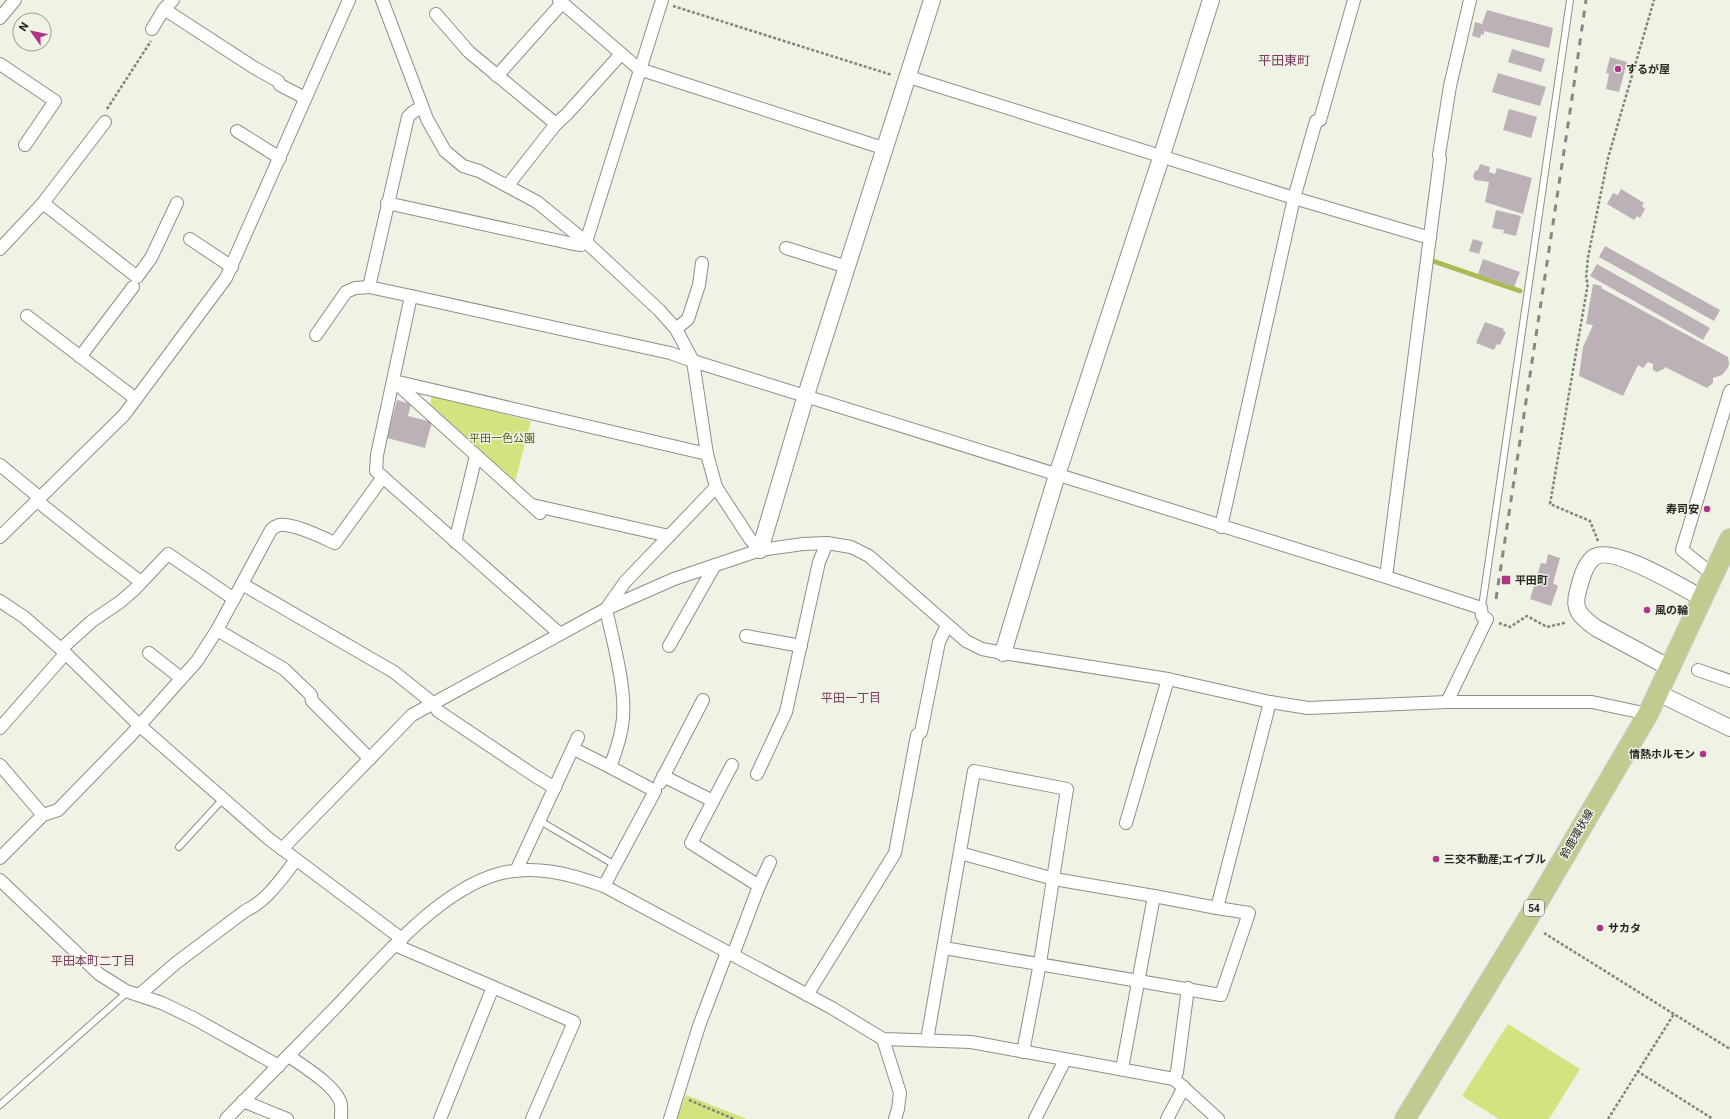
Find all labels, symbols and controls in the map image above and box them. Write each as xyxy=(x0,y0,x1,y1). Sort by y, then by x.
north arrow xyxy=(12,12,52,52)
text: N xyxy=(16,20,32,34)
district label: 平田東町 xyxy=(1258,53,1310,68)
place label: するが屋 xyxy=(1626,63,1670,76)
marker: するが屋 xyxy=(1613,64,1623,74)
park label: 平田一色公園 xyxy=(469,432,535,445)
place label: 寿司安 xyxy=(1666,503,1699,516)
marker: 寿司安 xyxy=(1702,504,1712,514)
marker: 平田町 xyxy=(1500,574,1512,586)
place label: 平田町 xyxy=(1515,574,1548,587)
place label: 風の輪 xyxy=(1655,604,1689,617)
marker: 風の輪 xyxy=(1642,605,1652,615)
district label: 平田一丁目 xyxy=(821,691,881,705)
place label: 情熱ホルモン xyxy=(1629,748,1695,761)
marker: 情熱ホルモン xyxy=(1698,749,1708,759)
street label: 鈴鹿環状線 xyxy=(1558,807,1596,861)
place label: 三交不動産;エイブル xyxy=(1444,853,1546,866)
marker: 三交不動産;エイブル xyxy=(1431,854,1441,864)
road number: 54 xyxy=(1524,900,1544,916)
place label: サカタ xyxy=(1608,922,1641,935)
marker: サカタ xyxy=(1595,923,1605,933)
district label: 平田本町二丁目 xyxy=(51,954,135,968)

